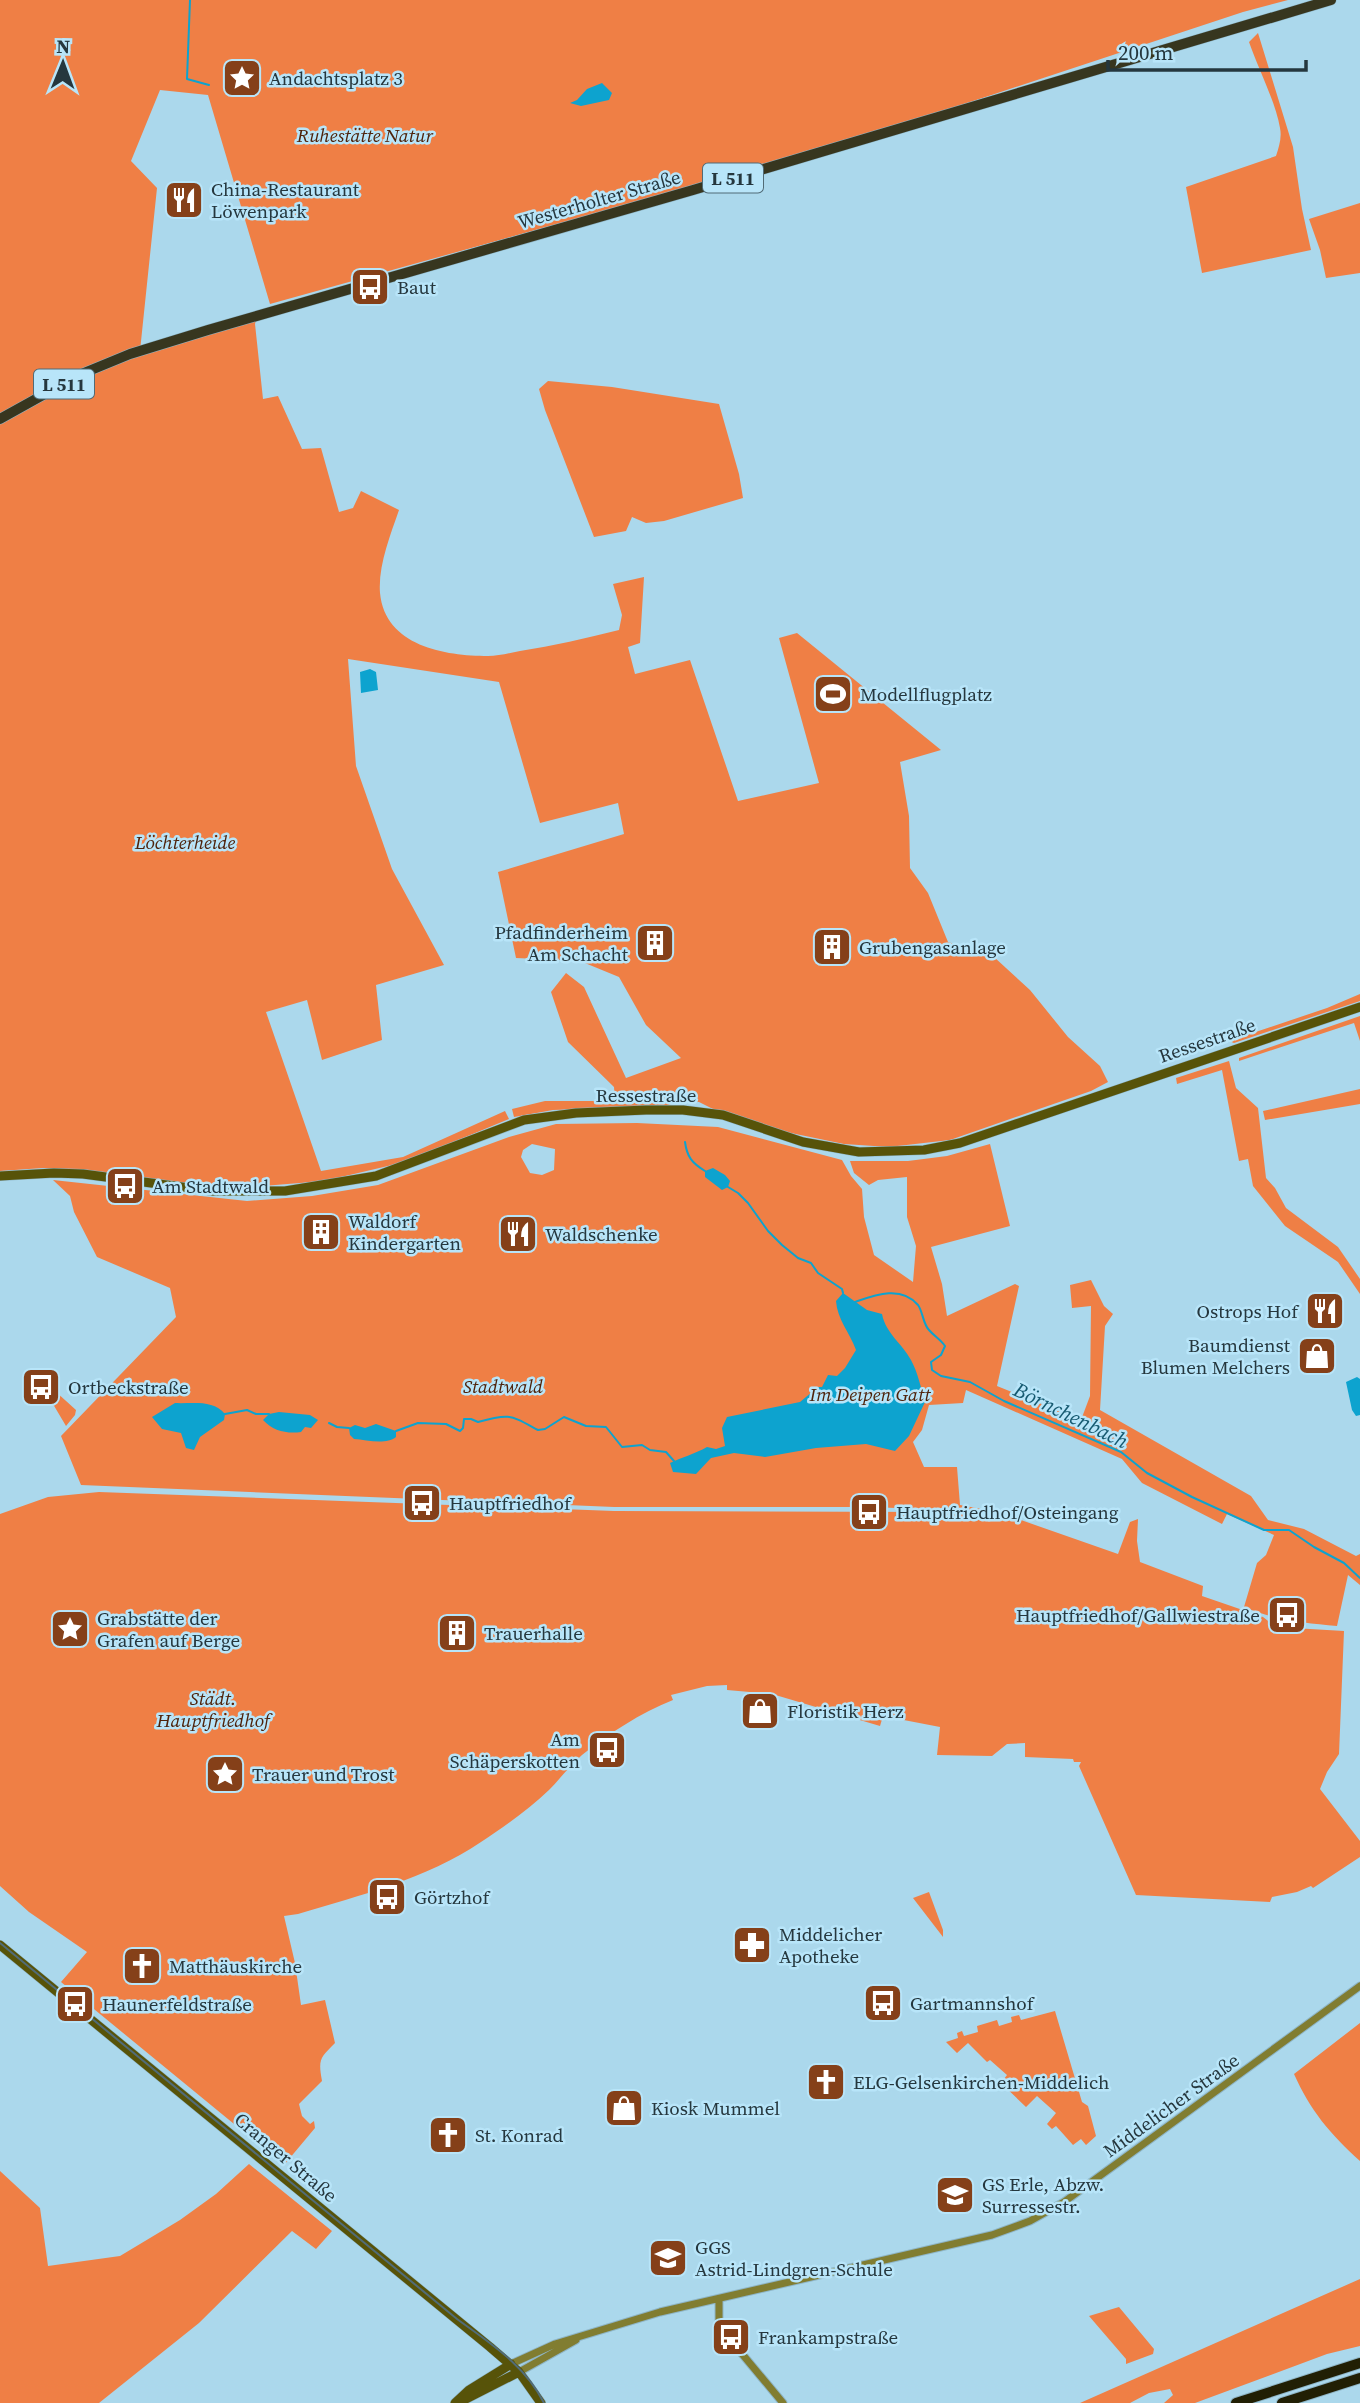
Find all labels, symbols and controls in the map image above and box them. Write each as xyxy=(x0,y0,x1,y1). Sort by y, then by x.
north arrow xyxy=(28,28,98,98)
scale bar xyxy=(1108,28,1306,72)
text: N xyxy=(56,33,71,59)
text: 200 m xyxy=(1118,38,1173,67)
place icon: Andachtsplatz 3 xyxy=(221,57,263,99)
place label: Andachtsplatz 3 xyxy=(269,65,403,91)
park label: Ruhestätte Natur xyxy=(296,122,435,148)
street label: Westerholter Straße xyxy=(514,163,684,235)
road number: L 511 xyxy=(703,163,763,192)
place label: China-Restaurant Löwenpark xyxy=(211,176,360,224)
restaurant icon: China-Restaurant Löwenpark xyxy=(163,179,205,221)
bus stop icon: Baut xyxy=(349,266,391,308)
place label: Baut xyxy=(397,274,437,300)
road number: L 511 xyxy=(34,370,94,398)
sports icon: Modellflugplatz xyxy=(812,673,854,715)
place label: Modellflugplatz xyxy=(860,681,992,707)
park label: Löchterheide xyxy=(134,829,235,855)
place label: Pfadfinderheim Am Schacht xyxy=(494,919,629,967)
building icon: Pfadfinderheim Am Schacht xyxy=(634,922,676,964)
building icon: Grubengasanlage xyxy=(811,926,853,968)
place label: Grubengasanlage xyxy=(859,934,1006,960)
street label: Ressestraße xyxy=(1155,1011,1259,1069)
street label: Ressestraße xyxy=(596,1082,696,1108)
bus stop icon: Am Stadtwald xyxy=(104,1165,146,1207)
place label: Am Stadtwald xyxy=(152,1173,269,1199)
place label: Waldorf Kindergarten xyxy=(348,1208,461,1256)
building icon: Waldorf Kindergarten xyxy=(300,1211,342,1253)
restaurant icon: Waldschenke xyxy=(497,1213,539,1255)
place label: Waldschenke xyxy=(545,1221,658,1247)
restaurant icon: Ostrops Hof xyxy=(1304,1290,1346,1332)
place label: Ostrops Hof xyxy=(1197,1298,1300,1324)
place label: Baumdienst Blumen Melchers xyxy=(1141,1332,1291,1380)
shop icon: Baumdienst Blumen Melchers xyxy=(1296,1335,1338,1377)
bus stop icon: Ortbeckstraße xyxy=(20,1366,62,1408)
park label: Stadtwald xyxy=(463,1373,543,1399)
place label: Ortbeckstraße xyxy=(68,1374,189,1400)
water label: Börnchenbach xyxy=(1008,1374,1134,1455)
park label: Im Deipen Gatt xyxy=(809,1381,931,1407)
bus stop icon: Hauptfriedhof xyxy=(401,1482,443,1524)
place label: Hauptfriedhof xyxy=(449,1490,573,1516)
bus stop icon: Hauptfriedhof/Osteingang xyxy=(848,1491,890,1533)
place label: Hauptfriedhof/Osteingang xyxy=(896,1499,1119,1525)
bus stop icon: Hauptfriedhof/Gallwiestraße xyxy=(1266,1594,1308,1636)
place label: Hauptfriedhof/Gallwiestraße xyxy=(1016,1602,1260,1628)
place label: Grabstätte der Grafen auf Berge xyxy=(97,1605,240,1653)
place icon: Grabstätte der Grafen auf Berge xyxy=(49,1608,91,1650)
building icon: Trauerhalle xyxy=(436,1612,478,1654)
place label: Trauerhalle xyxy=(484,1620,583,1646)
park label: Städt. Hauptfriedhof xyxy=(155,1685,273,1733)
shop icon: Floristik Herz xyxy=(739,1690,781,1732)
place label: Floristik Herz xyxy=(787,1698,904,1724)
place label: Am Schäperskotten xyxy=(450,1726,580,1774)
bus stop icon: Am Schäperskotten xyxy=(586,1729,628,1771)
place icon: Trauer und Trost xyxy=(204,1753,246,1795)
place label: Trauer und Trost xyxy=(252,1761,395,1787)
bus stop icon: Görtzhof xyxy=(366,1876,408,1918)
place label: Görtzhof xyxy=(414,1884,491,1910)
place label: Middelicher Apotheke xyxy=(779,1921,882,1969)
pharmacy icon: Middelicher Apotheke xyxy=(731,1924,773,1966)
church icon: Matthäuskirche xyxy=(121,1945,163,1987)
place label: Matthäuskirche xyxy=(169,1953,302,1979)
bus stop icon: Gartmannshof xyxy=(862,1982,904,2024)
bus stop icon: Haunerfeldstraße xyxy=(54,1983,96,2025)
place label: Gartmannshof xyxy=(910,1990,1036,2016)
place label: Haunerfeldstraße xyxy=(102,1991,252,2017)
street label: Middelicher Straße xyxy=(1098,2047,1244,2163)
church icon: ELG-Gelsenkirchen-Middelich xyxy=(805,2061,847,2103)
place label: ELG-Gelsenkirchen-Middelich xyxy=(853,2069,1109,2095)
shop icon: Kiosk Mummel xyxy=(603,2087,645,2129)
place label: Kiosk Mummel xyxy=(651,2095,780,2121)
street label: Cranger Straße xyxy=(229,2106,343,2208)
church icon: St. Konrad xyxy=(427,2114,469,2156)
place label: St. Konrad xyxy=(475,2122,564,2148)
place label: GS Erle, Abzw. Surressestr. xyxy=(982,2171,1104,2219)
school or university icon: GS Erle, Abzw. Surressestr. xyxy=(934,2174,976,2216)
place label: GGS Astrid-Lindgren-Schule xyxy=(695,2234,893,2282)
school or university icon: GGS Astrid-Lindgren-Schule xyxy=(647,2237,689,2279)
bus stop icon: Frankampstraße xyxy=(710,2316,752,2358)
place label: Frankampstraße xyxy=(758,2324,898,2350)

